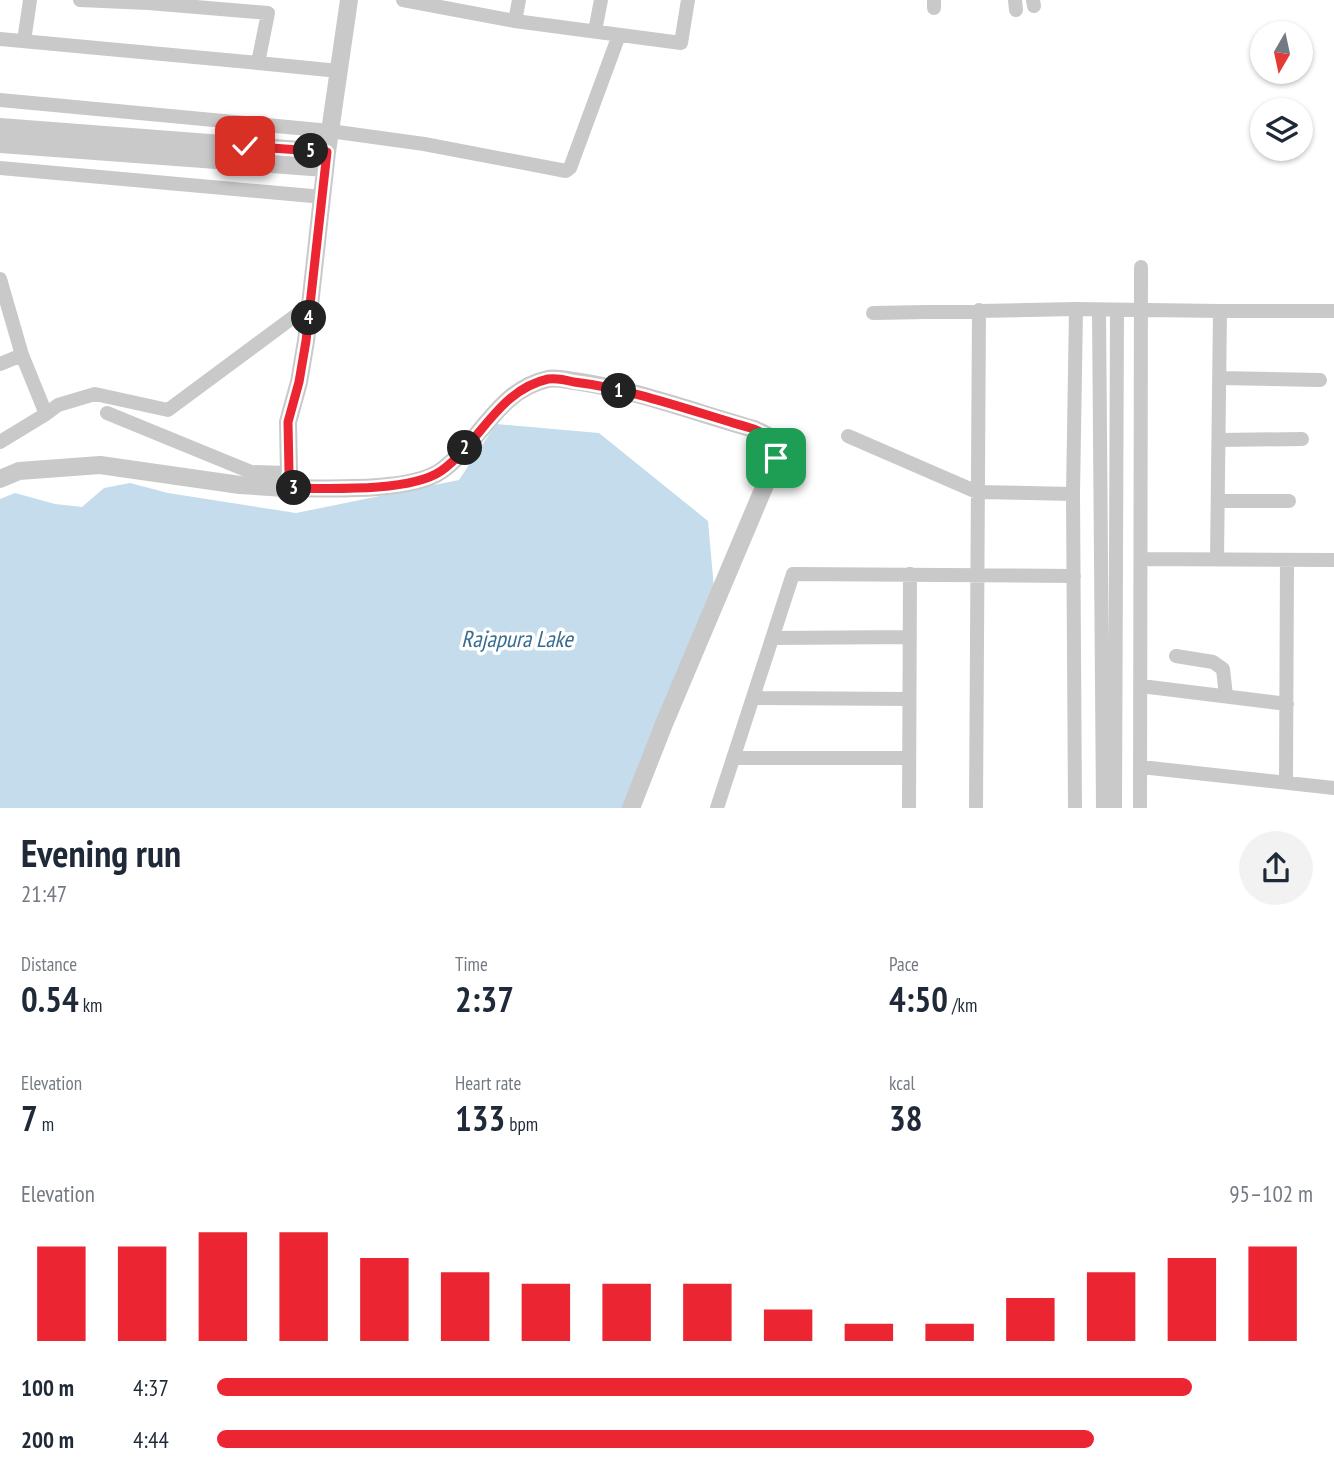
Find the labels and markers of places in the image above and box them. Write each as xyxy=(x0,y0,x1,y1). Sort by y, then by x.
pin xyxy=(215,116,275,176)
pin: 5 xyxy=(294,134,328,168)
pin: 4 xyxy=(292,300,326,336)
pin: 1 xyxy=(602,374,636,408)
pin xyxy=(746,428,806,488)
pin: 2 xyxy=(448,430,482,466)
pin: 3 xyxy=(276,470,312,505)

